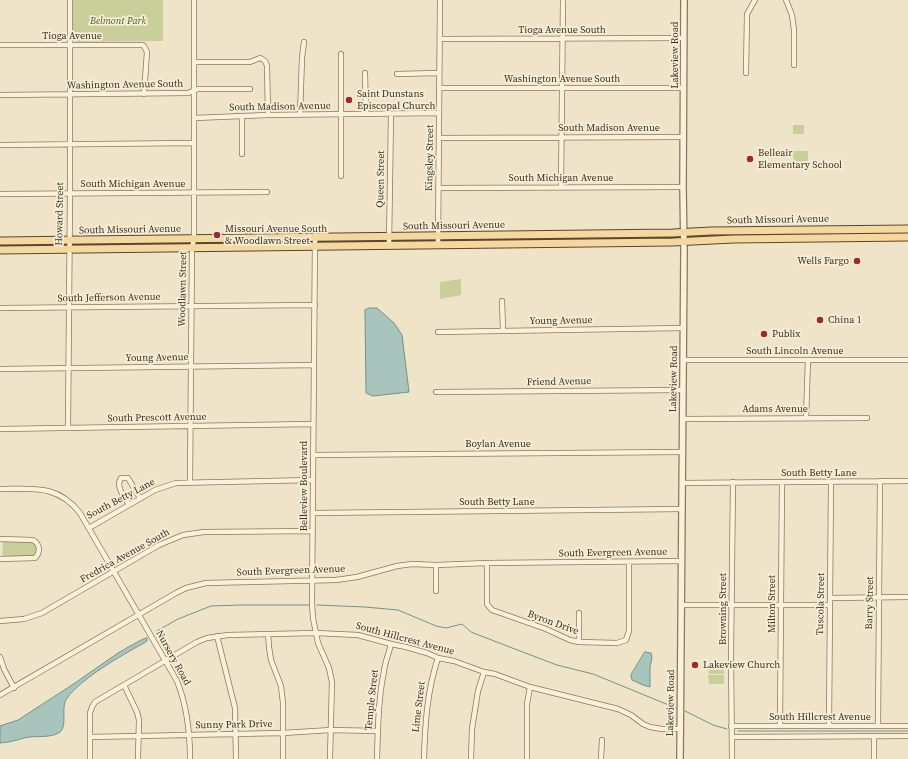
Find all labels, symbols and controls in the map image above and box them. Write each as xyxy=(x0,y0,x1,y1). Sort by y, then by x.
park label: Belmont Park xyxy=(90,15,146,27)
street label: Lakeview Road xyxy=(669,22,681,88)
street label: Tioga Avenue South xyxy=(518,24,606,36)
street label: Tioga Avenue xyxy=(42,30,102,42)
street label: Washington Avenue South xyxy=(504,73,620,85)
street label: Washington Avenue South xyxy=(67,78,183,92)
place label: Saint Dunstans Episcopal Church xyxy=(357,88,435,112)
marker: Saint Dunstans Episcopal Church xyxy=(344,95,354,105)
street label: South Madison Avenue xyxy=(229,100,331,114)
street label: South Madison Avenue xyxy=(558,122,660,134)
street label: Kingsley Street xyxy=(423,125,437,191)
place label: Belleair Elementary School xyxy=(758,147,842,170)
street label: Queen Street xyxy=(375,150,387,208)
marker: Belleair Elementary School xyxy=(745,154,755,164)
street label: South Michigan Avenue xyxy=(509,172,613,184)
street label: South Michigan Avenue xyxy=(81,178,185,190)
street label: Howard Street xyxy=(53,182,67,246)
street label: South Missouri Avenue xyxy=(727,213,829,227)
street label: South Missouri Avenue xyxy=(403,219,505,233)
street label: South Missouri Avenue xyxy=(79,223,181,237)
place label: Missouri Avenue South & Woodlawn Street xyxy=(225,223,327,246)
marker: Missouri Avenue South & Woodlawn Street xyxy=(212,230,222,240)
street label: Woodlawn Street xyxy=(176,251,190,327)
place label: Wells Fargo xyxy=(797,255,849,267)
marker: Wells Fargo xyxy=(852,256,862,266)
street label: South Jefferson Avenue xyxy=(57,291,161,305)
street label: Young Avenue xyxy=(529,314,593,328)
place label: China 1 xyxy=(828,314,862,326)
marker: China 1 xyxy=(815,315,825,325)
place label: Publix xyxy=(772,328,801,340)
marker: Publix xyxy=(759,329,769,339)
street label: Lakeview Road xyxy=(667,345,681,413)
street label: South Lincoln Avenue xyxy=(746,345,844,357)
street label: Young Avenue xyxy=(125,351,189,365)
street label: Friend Avenue xyxy=(527,375,591,389)
street label: Adams Avenue xyxy=(742,403,808,415)
street label: South Prescott Avenue xyxy=(107,411,207,425)
street label: Boylan Avenue xyxy=(465,438,531,450)
street label: Belleview Boulevard xyxy=(298,441,310,531)
street label: South Betty Lane xyxy=(781,467,857,479)
street label: South Betty Lane xyxy=(85,476,157,522)
street label: South Betty Lane xyxy=(459,496,535,508)
street label: Fredrica Avenue South xyxy=(78,526,172,586)
street label: South Evergreen Avenue xyxy=(559,546,667,560)
street label: South Evergreen Avenue xyxy=(237,563,345,579)
street label: Browning Street xyxy=(717,573,729,645)
street label: Tuscola Street xyxy=(814,573,828,635)
street label: Milton Street xyxy=(766,575,778,633)
street label: Barry Street xyxy=(864,576,876,630)
street label: Byron Drive xyxy=(526,608,580,638)
street label: South Hillcrest Avenue xyxy=(354,620,456,658)
street label: Nursery Road xyxy=(153,628,193,688)
place label: Lakeview Church xyxy=(703,659,780,671)
marker: Lakeview Church xyxy=(690,660,700,670)
street label: Temple Street xyxy=(363,669,381,731)
street label: Lakeview Road xyxy=(664,669,678,737)
street label: Lime Street xyxy=(410,681,428,733)
street label: South Hillcrest Avenue xyxy=(769,711,871,723)
street label: Sunny Park Drive xyxy=(195,718,273,732)

